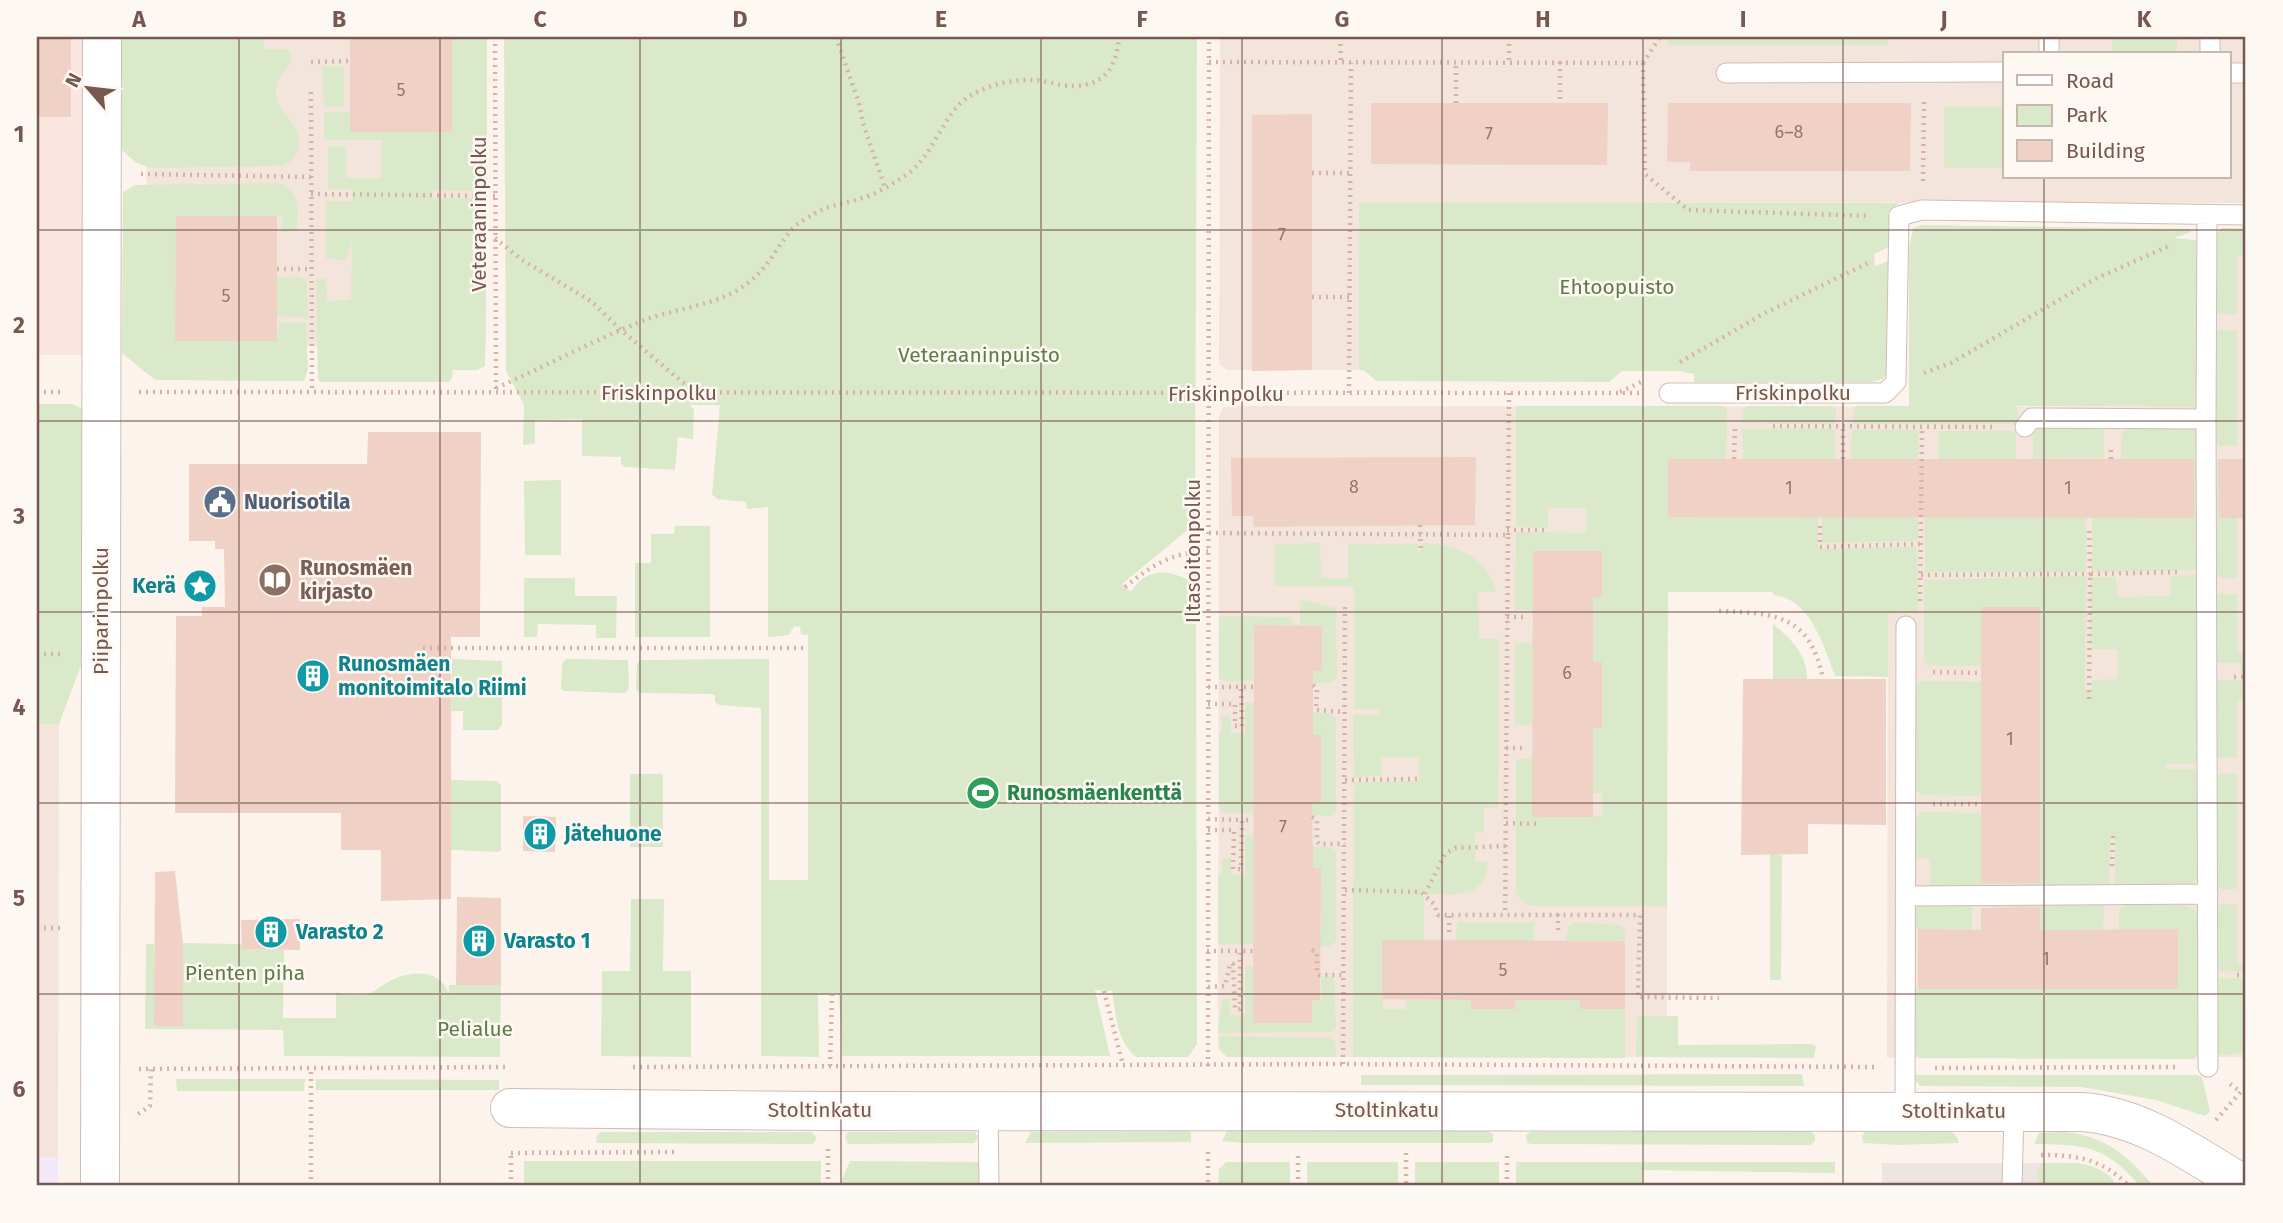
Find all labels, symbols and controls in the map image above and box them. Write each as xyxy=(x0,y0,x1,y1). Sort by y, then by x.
text: A xyxy=(131,5,146,33)
text: B xyxy=(332,5,346,33)
text: C xyxy=(533,5,547,33)
text: D xyxy=(733,5,748,33)
text: E xyxy=(935,5,947,33)
text: F xyxy=(1136,5,1148,33)
text: G xyxy=(1335,5,1349,33)
text: H xyxy=(1535,5,1551,33)
text: I xyxy=(1740,5,1746,33)
text: J xyxy=(1939,5,1948,33)
text: K xyxy=(2137,5,2152,33)
north arrow xyxy=(52,52,122,122)
legend xyxy=(2003,52,2230,178)
text: Road xyxy=(2066,68,2114,94)
text: N xyxy=(60,69,87,91)
house number: 5 xyxy=(396,79,406,101)
text: Park xyxy=(2066,102,2108,128)
text: 1 xyxy=(14,120,24,148)
house number: 6–8 xyxy=(1775,121,1804,143)
house number: 7 xyxy=(1485,123,1493,145)
street label: Veteraaninpolku xyxy=(466,136,492,292)
text: Building xyxy=(2066,138,2145,164)
house number: 7 xyxy=(1278,224,1286,246)
park label: Ehtoopuisto xyxy=(1559,274,1675,300)
house number: 5 xyxy=(221,285,231,307)
text: 2 xyxy=(13,311,25,339)
park label: Veteraaninpuisto xyxy=(898,342,1060,368)
street label: Friskinpolku xyxy=(601,380,717,406)
street label: Friskinpolku xyxy=(1735,380,1851,406)
street label: Friskinpolku xyxy=(1168,381,1284,407)
house number: 8 xyxy=(1349,476,1359,498)
house number: 1 xyxy=(1785,477,1793,499)
house number: 1 xyxy=(2064,477,2072,499)
street label: Iltasoitonpolku xyxy=(1180,479,1206,623)
public building icon: Nuorisotila xyxy=(201,483,239,521)
place label: Nuorisotila xyxy=(244,489,351,515)
text: 3 xyxy=(12,502,25,530)
street label: Piiparinpolku xyxy=(88,547,114,675)
place label: Runosmäen kirjasto xyxy=(300,555,412,605)
library icon: Runosmäen kirjasto xyxy=(256,561,294,599)
place icon: Kerä xyxy=(181,567,219,605)
place label: Kerä xyxy=(132,573,176,599)
place label: Runosmäen monitoimitalo Riimi xyxy=(338,651,527,701)
building icon: Runosmäen monitoimitalo Riimi xyxy=(294,657,332,695)
house number: 6 xyxy=(1562,662,1572,684)
text: 4 xyxy=(13,693,26,721)
house number: 1 xyxy=(2006,728,2014,750)
sports icon: Runosmäenkenttä xyxy=(964,774,1002,812)
place label: Runosmäenkenttä xyxy=(1007,780,1182,806)
building icon: Jätehuone xyxy=(521,815,559,853)
house number: 7 xyxy=(1279,816,1287,838)
place label: Jätehuone xyxy=(563,821,662,847)
text: 5 xyxy=(13,884,25,912)
building icon: Varasto 2 xyxy=(252,913,290,951)
place label: Varasto 2 xyxy=(295,919,384,945)
building icon: Varasto 1 xyxy=(460,922,498,960)
place label: Varasto 1 xyxy=(503,928,590,954)
house number: 1 xyxy=(2042,948,2050,970)
house number: 5 xyxy=(1498,959,1508,981)
park label: Pienten piha xyxy=(185,960,305,986)
park label: Pelialue xyxy=(437,1016,513,1042)
text: 6 xyxy=(13,1075,26,1103)
street label: Stoltinkatu xyxy=(768,1097,872,1123)
street label: Stoltinkatu xyxy=(1335,1097,1439,1123)
street label: Stoltinkatu xyxy=(1902,1098,2006,1124)

